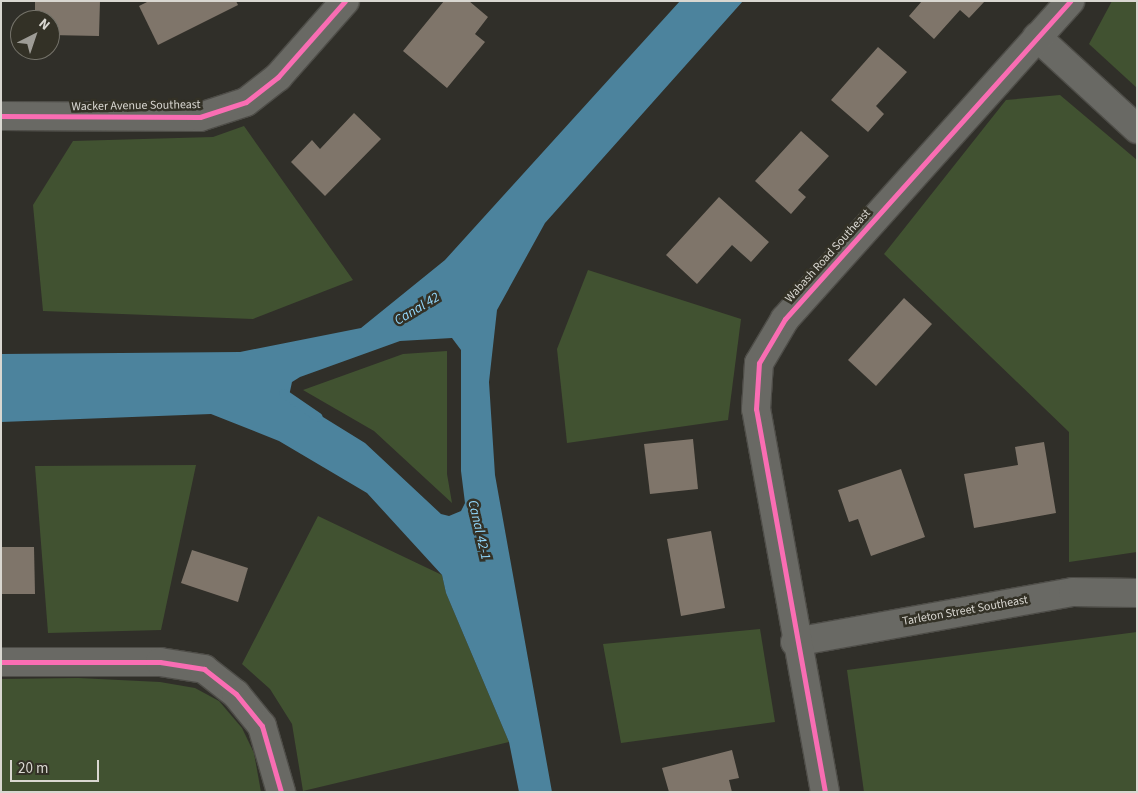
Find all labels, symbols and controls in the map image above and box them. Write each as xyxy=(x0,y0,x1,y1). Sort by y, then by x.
north arrow xyxy=(10,10,60,60)
text: N xyxy=(34,14,54,35)
street label: Wacker Avenue Southeast xyxy=(71,98,201,114)
street label: Wabash Road Southeast xyxy=(782,206,874,306)
water label: Canal 42 xyxy=(391,289,443,329)
water label: Canal 42-1 xyxy=(464,499,494,561)
street label: Tarleton Street Southeast xyxy=(901,593,1029,629)
scale bar xyxy=(12,750,101,782)
text: 20 m xyxy=(18,758,48,779)

